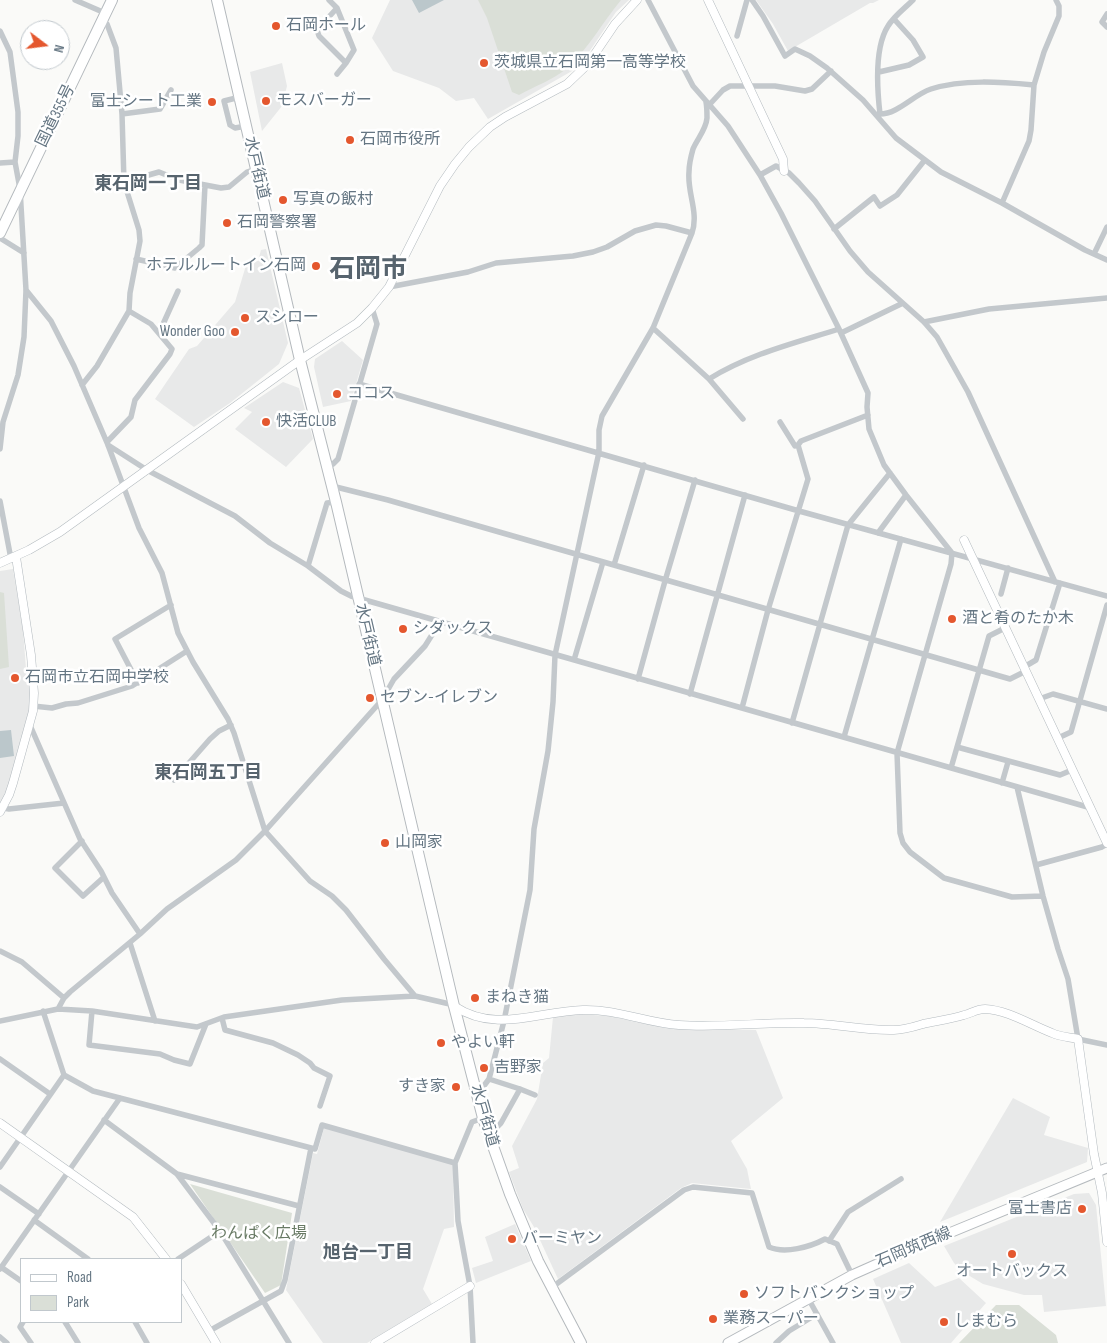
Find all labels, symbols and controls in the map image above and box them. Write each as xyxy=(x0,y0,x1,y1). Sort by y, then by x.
place label: 石岡ホール xyxy=(286,16,366,36)
north arrow xyxy=(20,20,70,70)
marker: 石岡ホール xyxy=(270,20,282,32)
text: N xyxy=(50,43,68,55)
place label: 茨城県立石岡第一高等学校 xyxy=(494,53,686,73)
marker: 茨城県立石岡第一高等学校 xyxy=(478,57,490,69)
street label: 国道355号 xyxy=(33,81,79,151)
place label: モスバーガー xyxy=(276,91,372,111)
place label: 富士シート工業 xyxy=(90,92,202,112)
marker: モスバーガー xyxy=(260,95,272,107)
marker: 富士シート工業 xyxy=(206,96,218,108)
place label: 石岡市役所 xyxy=(360,130,440,150)
marker: 石岡市役所 xyxy=(344,134,356,146)
street label: 水戸街道 xyxy=(239,135,273,201)
district label: 東石岡一丁目 xyxy=(94,173,202,195)
place label: 写真の飯村 xyxy=(293,190,373,210)
marker: 写真の飯村 xyxy=(277,194,289,206)
place label: 石岡警察署 xyxy=(237,213,317,233)
marker: 石岡警察署 xyxy=(221,217,233,229)
district label: 石岡市 xyxy=(329,254,407,286)
place label: ホテルルートイン石岡 xyxy=(146,256,306,276)
marker: ホテルルートイン石岡 xyxy=(310,260,322,272)
place label: スシロー xyxy=(255,308,319,328)
marker: スシロー xyxy=(239,312,251,324)
place label: Wonder Goo xyxy=(160,322,225,342)
marker: Wonder Goo xyxy=(229,326,241,338)
place label: ココス xyxy=(347,384,395,404)
marker: ココス xyxy=(331,388,343,400)
place label: 快活CLUB xyxy=(276,412,336,432)
marker: 快活CLUB xyxy=(260,416,272,428)
street label: 水戸街道 xyxy=(350,602,384,668)
place label: 酒と肴のたか木 xyxy=(962,609,1074,629)
marker: 酒と肴のたか木 xyxy=(946,613,958,625)
place label: シダックス xyxy=(413,619,493,639)
marker: シダックス xyxy=(397,623,409,635)
place label: 石岡市立石岡中学校 xyxy=(25,668,169,688)
marker: 石岡市立石岡中学校 xyxy=(9,672,21,684)
place label: セブン-イレブン xyxy=(380,688,498,708)
marker: セブン-イレブン xyxy=(364,692,376,704)
district label: 東石岡五丁目 xyxy=(154,762,262,784)
place label: 山岡家 xyxy=(395,833,443,853)
marker: 山岡家 xyxy=(379,837,391,849)
place label: まねき猫 xyxy=(485,988,549,1008)
marker: まねき猫 xyxy=(469,992,481,1004)
place label: やよい軒 xyxy=(451,1033,515,1053)
marker: やよい軒 xyxy=(435,1037,447,1049)
place label: 吉野家 xyxy=(494,1058,542,1078)
marker: 吉野家 xyxy=(478,1062,490,1074)
place label: すき家 xyxy=(398,1077,446,1097)
marker: すき家 xyxy=(450,1081,462,1093)
street label: 水戸街道 xyxy=(466,1083,502,1149)
place label: 富士書店 xyxy=(1008,1199,1072,1219)
marker: 富士書店 xyxy=(1076,1203,1088,1215)
park label: わんぱく広場 xyxy=(211,1224,307,1244)
street label: 石岡筑西線 xyxy=(873,1224,955,1272)
place label: バーミヤン xyxy=(522,1229,602,1249)
marker: バーミヤン xyxy=(506,1233,518,1245)
district label: 旭台一丁目 xyxy=(323,1242,413,1264)
marker: オートバックス xyxy=(1006,1248,1018,1260)
legend xyxy=(20,1258,182,1323)
place label: オートバックス xyxy=(956,1262,1068,1282)
text: Road xyxy=(67,1268,92,1287)
place label: ソフトバンクショップ xyxy=(754,1284,914,1304)
marker: ソフトバンクショップ xyxy=(738,1288,750,1300)
text: Park xyxy=(67,1293,89,1312)
place label: 業務スーパー xyxy=(723,1309,819,1329)
place label: しまむら xyxy=(954,1312,1018,1332)
marker: 業務スーパー xyxy=(707,1313,719,1325)
marker: しまむら xyxy=(938,1316,950,1328)

